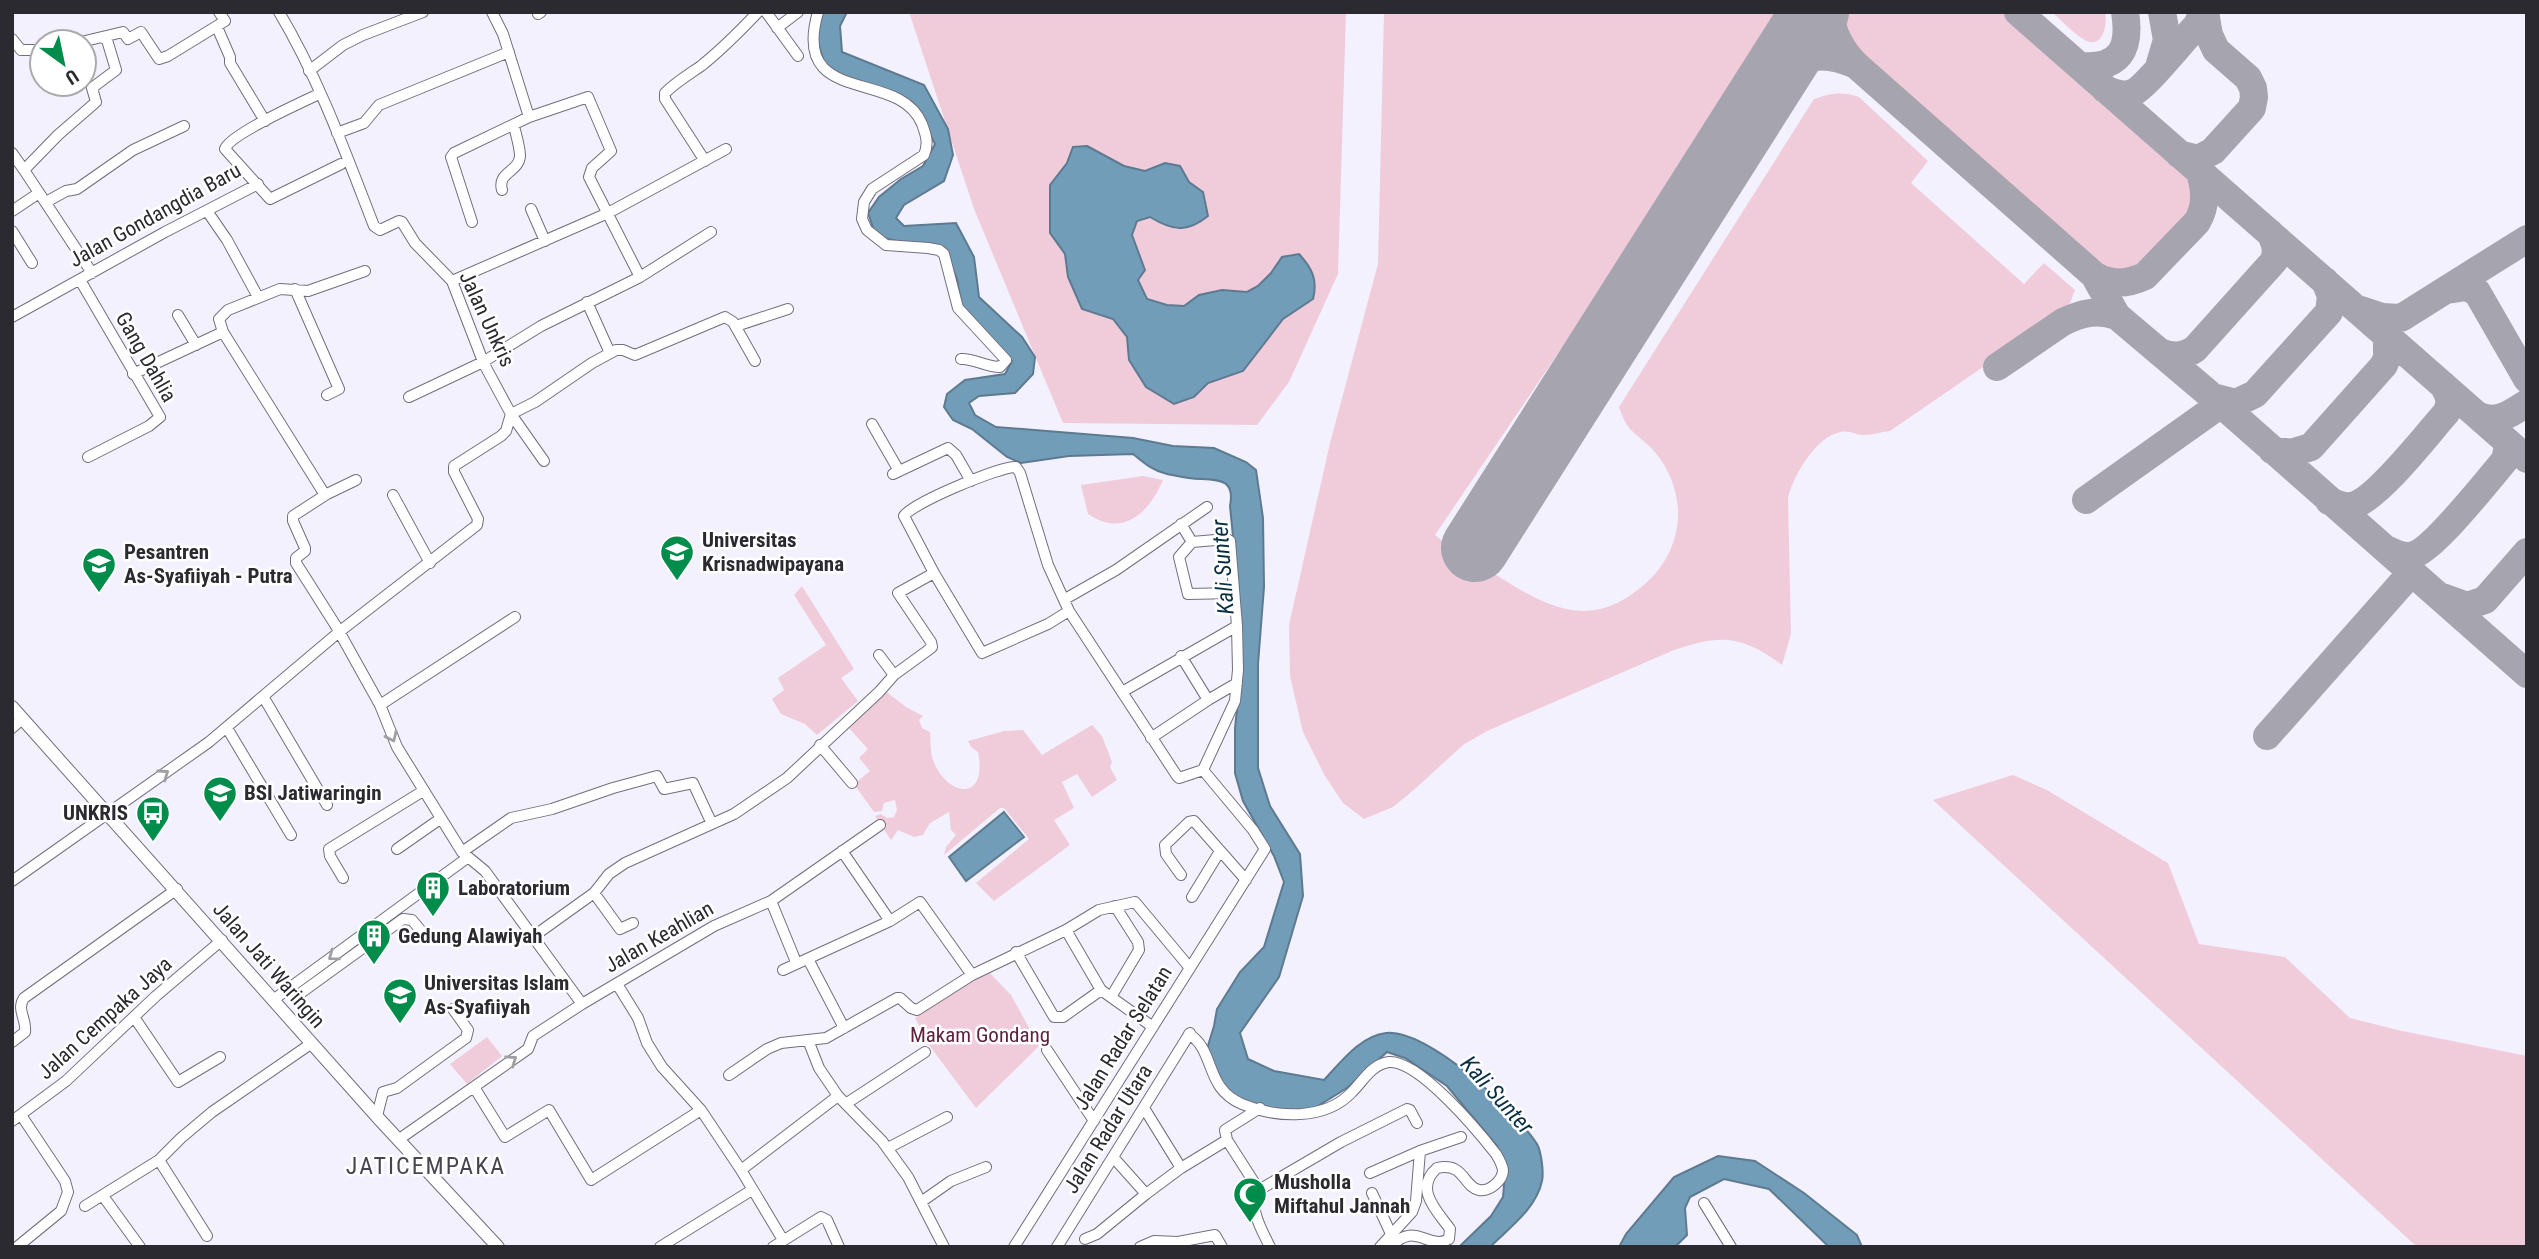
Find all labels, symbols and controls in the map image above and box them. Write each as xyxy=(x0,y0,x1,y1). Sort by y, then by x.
north arrow xyxy=(28,28,98,98)
text: U xyxy=(61,64,83,89)
street label: Jalan Gondangdia Baru xyxy=(65,158,245,272)
street label: Jalan Unkris xyxy=(455,268,519,370)
street label: Gang Dahlia xyxy=(111,308,181,406)
water label: Kali Sunter xyxy=(1206,517,1240,615)
place label: Universitas Krisnadwipayana xyxy=(702,528,844,576)
school or university icon: Universitas Krisnadwipayana xyxy=(658,533,696,582)
place label: Pesantren As-Syafiiyah - Putra xyxy=(124,540,293,588)
school or university icon: Pesantren As-Syafiiyah - Putra xyxy=(80,545,118,594)
one-way arrow xyxy=(384,729,398,742)
one-way arrow xyxy=(156,770,169,782)
school or university icon: BSI Jatiwaringin xyxy=(201,774,239,823)
place label: BSI Jatiwaringin xyxy=(244,781,382,805)
bus stop icon: UNKRIS xyxy=(134,794,172,843)
place label: UNKRIS xyxy=(63,801,128,825)
building icon: Laboratorium xyxy=(414,869,452,918)
place label: Laboratorium xyxy=(458,876,570,900)
street label: Jalan Keahlian xyxy=(601,896,717,978)
street label: Jalan Jati Waringin xyxy=(208,897,330,1033)
building icon: Gedung Alawiyah xyxy=(355,917,393,966)
place label: Gedung Alawiyah xyxy=(398,924,543,948)
one-way arrow xyxy=(328,948,341,960)
street label: Jalan Cempaka Jaya xyxy=(33,952,177,1084)
street label: Jalan Radar Selatan xyxy=(1069,962,1177,1114)
place label: Universitas Islam As-Syafiiyah xyxy=(424,971,569,1019)
school or university icon: Universitas Islam As-Syafiiyah xyxy=(381,976,419,1025)
park label: Makam Gondang xyxy=(910,1023,1050,1047)
water label: Kali Sunter xyxy=(1455,1051,1540,1140)
one-way arrow xyxy=(504,1056,517,1068)
street label: Jalan Radar Utara xyxy=(1059,1060,1157,1198)
district label: JATICEMPAKA xyxy=(346,1152,506,1180)
place label: Musholla Miftahul Jannah xyxy=(1274,1170,1410,1218)
mosque icon: Musholla Miftahul Jannah xyxy=(1231,1175,1269,1224)

